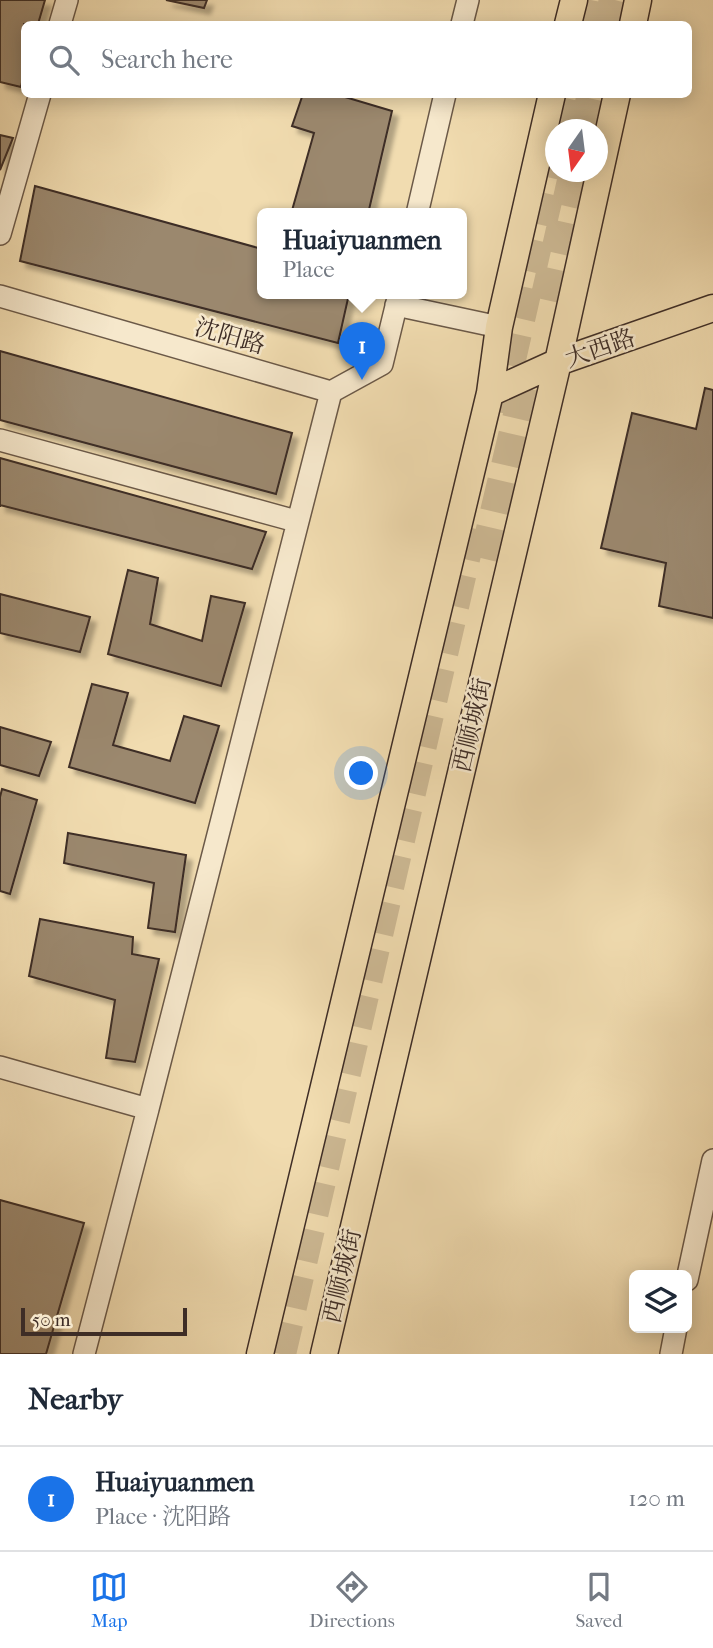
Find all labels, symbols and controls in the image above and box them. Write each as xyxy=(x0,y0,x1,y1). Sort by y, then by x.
search box xyxy=(21,21,692,98)
icon: search xyxy=(45,41,83,79)
text: Search here xyxy=(101,44,233,75)
north arrow xyxy=(545,119,608,182)
popup xyxy=(257,208,467,299)
text: Huaiyuanmen xyxy=(282,225,442,256)
text: Place xyxy=(282,256,335,283)
street label: 沈阳路 xyxy=(192,313,268,359)
pin: 1 xyxy=(339,322,385,380)
street label: 大西路 xyxy=(561,323,639,373)
street label: 西顺城街 xyxy=(448,675,496,775)
your location xyxy=(344,756,378,790)
street label: 西顺城街 xyxy=(318,1226,366,1326)
map controls xyxy=(629,1270,692,1333)
button: layers xyxy=(629,1270,692,1333)
scale bar xyxy=(21,1305,187,1337)
text: 50 m xyxy=(32,1309,71,1331)
text: Nearby xyxy=(28,1382,123,1417)
text: Huaiyuanmen xyxy=(95,1467,254,1498)
text: 1 xyxy=(47,1485,55,1512)
text: 120 m xyxy=(628,1485,685,1512)
text: Place · 沈阳路 xyxy=(95,1503,231,1530)
tab: Map xyxy=(90,1568,128,1632)
tab: Directions xyxy=(309,1568,395,1632)
tab: Saved xyxy=(575,1568,623,1632)

